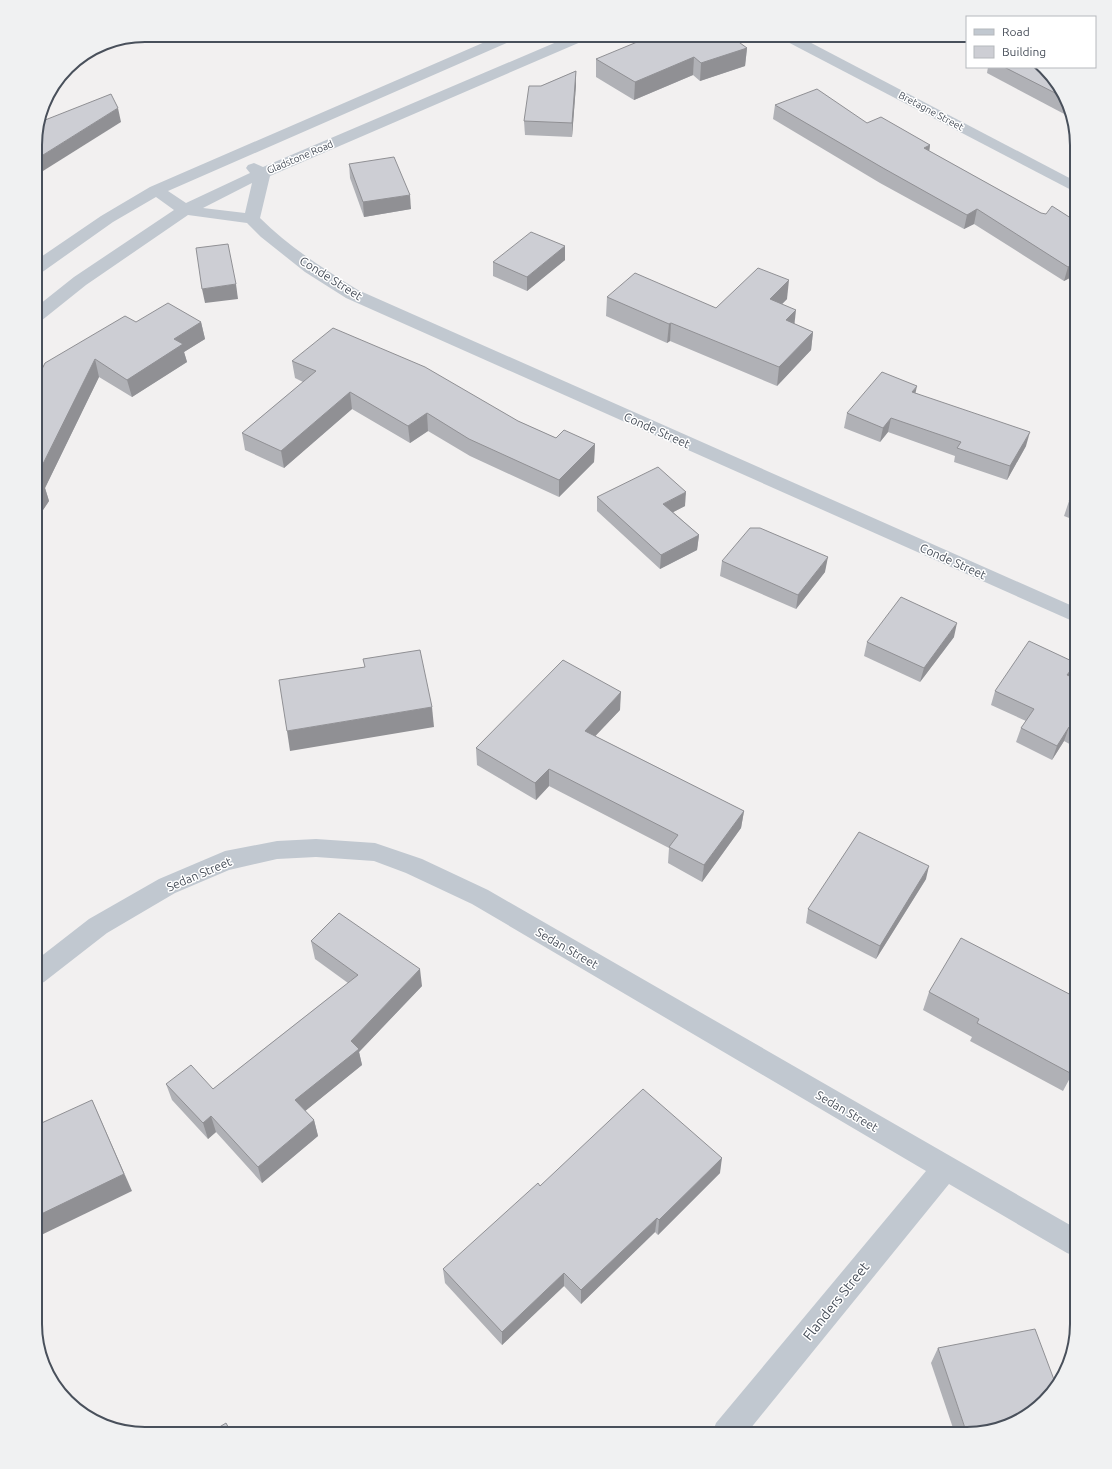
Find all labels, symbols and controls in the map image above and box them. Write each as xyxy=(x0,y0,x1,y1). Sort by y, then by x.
legend xyxy=(966,16,1096,68)
text: Road xyxy=(1002,25,1030,38)
text: Building xyxy=(1002,45,1046,58)
street label: Bretagne Street xyxy=(897,89,965,133)
street label: Gladstone Road xyxy=(265,138,335,176)
street label: Conde Street xyxy=(297,254,365,303)
street label: Conde Street xyxy=(622,410,692,451)
street label: Conde Street xyxy=(918,541,988,582)
street label: Sedan Street xyxy=(165,854,234,894)
street label: Sedan Street xyxy=(534,925,600,971)
street label: Sedan Street xyxy=(814,1088,880,1134)
street label: Flanders Street xyxy=(800,1258,873,1343)

